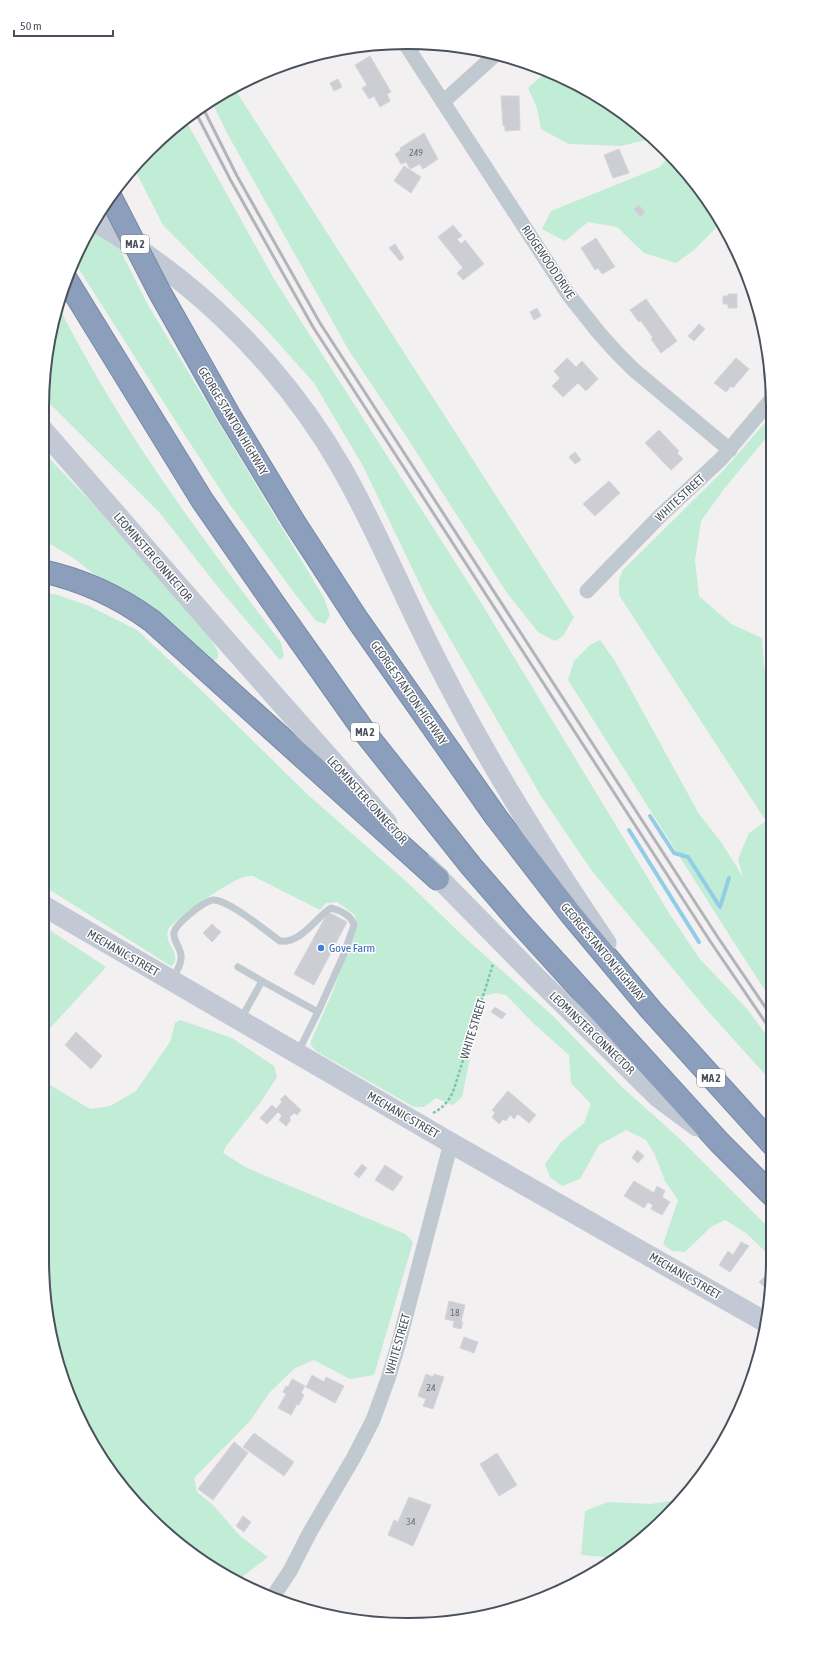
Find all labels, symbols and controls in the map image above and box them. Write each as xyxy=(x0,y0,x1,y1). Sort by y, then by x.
scale bar xyxy=(14,12,113,38)
text: 50 m xyxy=(20,19,42,33)
house number: 249 xyxy=(409,147,423,158)
street label: RIDGEWOOD DRIVE xyxy=(518,223,578,301)
road number: MA 2 xyxy=(121,235,149,253)
street label: GEORGE STANTON HIGHWAY xyxy=(195,364,271,478)
street label: WHITE STREET xyxy=(652,471,708,524)
street label: LEOMINSTER CONNECTOR xyxy=(111,510,195,604)
street label: GEORGE STANTON HIGHWAY xyxy=(368,638,451,748)
road number: MA 2 xyxy=(351,723,379,741)
street label: LEOMINSTER CONNECTOR xyxy=(324,753,410,847)
street label: GEORGE STANTON HIGHWAY xyxy=(558,900,648,1004)
street label: MECHANIC STREET xyxy=(85,927,162,980)
place label: Gove Farm xyxy=(329,941,375,955)
marker: Gove Farm xyxy=(316,943,326,953)
street label: LEOMINSTER CONNECTOR xyxy=(547,989,637,1077)
street label: WHITE STREET xyxy=(457,996,489,1061)
road number: MA 2 xyxy=(697,1069,725,1087)
street label: MECHANIC STREET xyxy=(365,1089,442,1142)
street label: MECHANIC STREET xyxy=(647,1250,724,1303)
house number: 18 xyxy=(450,1307,460,1318)
street label: WHITE STREET xyxy=(383,1311,414,1376)
house number: 24 xyxy=(426,1382,436,1393)
house number: 34 xyxy=(406,1516,416,1527)

